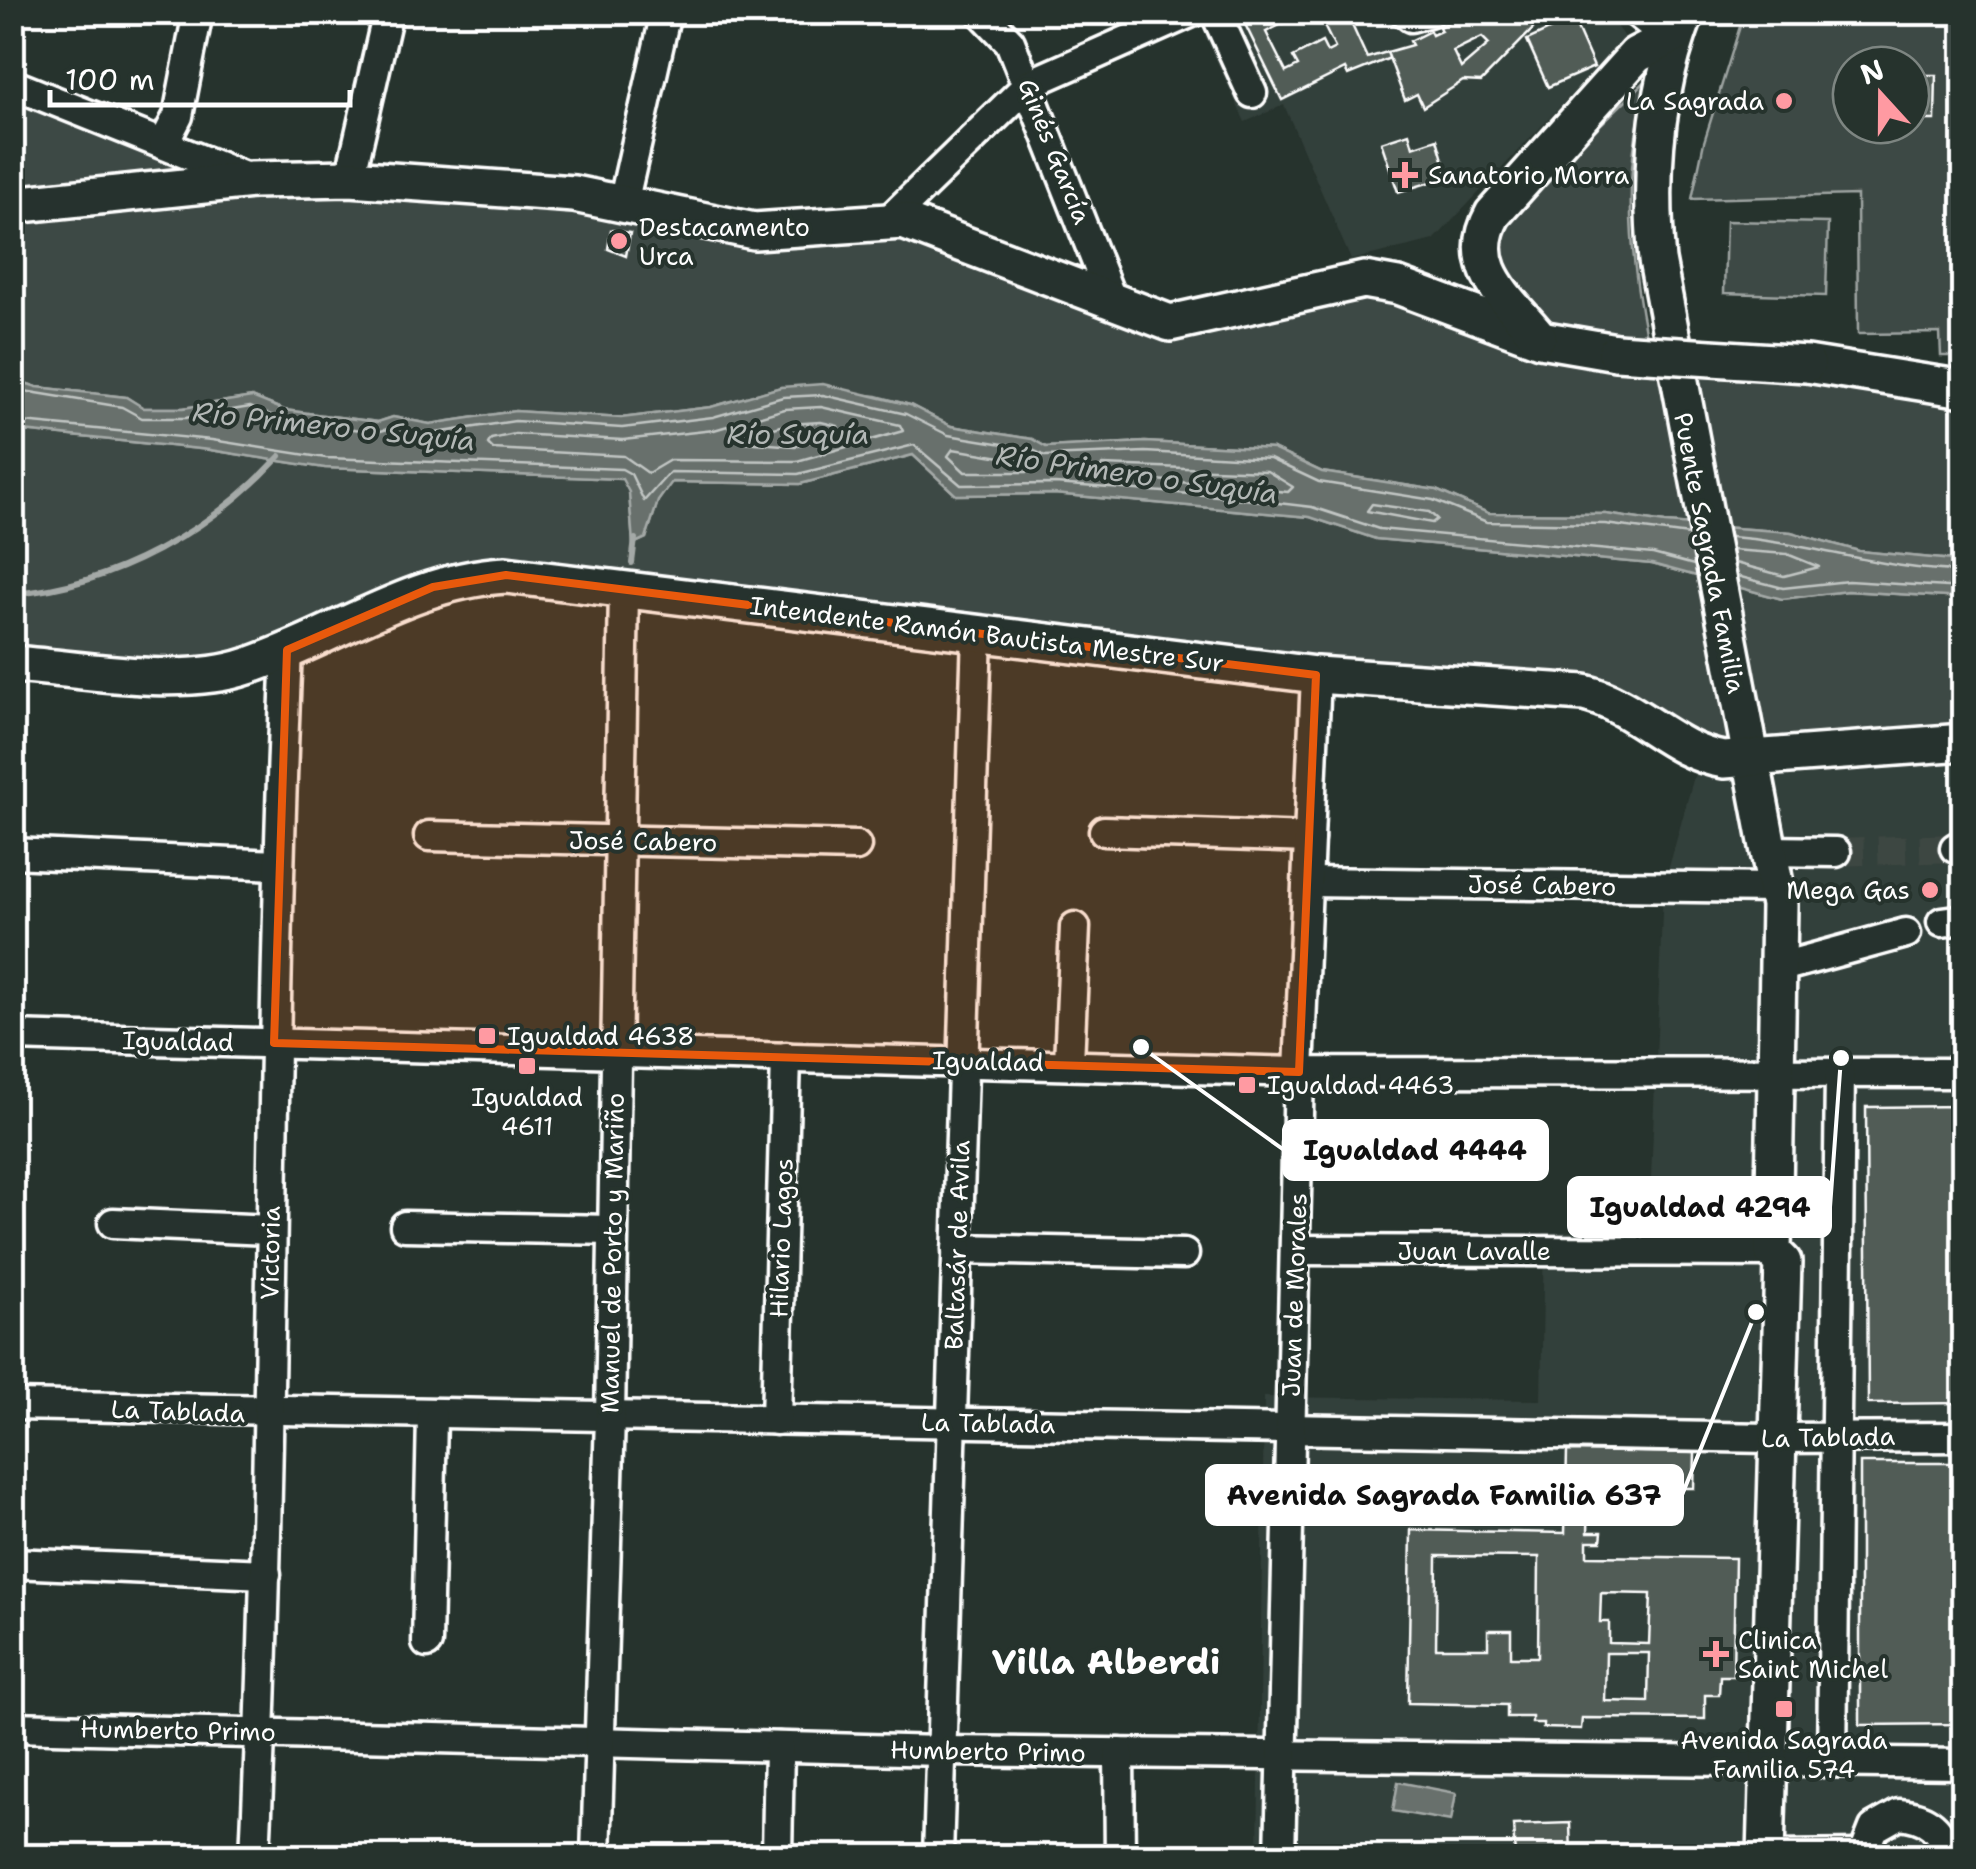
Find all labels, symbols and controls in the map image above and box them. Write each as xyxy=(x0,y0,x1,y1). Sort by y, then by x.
scale bar xyxy=(50,45,350,107)
north arrow xyxy=(1831,45,1931,145)
text: N xyxy=(1855,50,1889,93)
text: 100 m xyxy=(65,59,155,100)
street label: Ginés García xyxy=(1010,73,1100,229)
place label: La Sagrada xyxy=(1626,84,1764,118)
marker: La Sagrada xyxy=(1773,90,1795,112)
place label: Sanatorio Morra xyxy=(1428,158,1630,192)
marker: Sanatorio Morra xyxy=(1392,162,1418,188)
place label: Destacamento Urca xyxy=(639,210,810,273)
marker: Destacamento Urca xyxy=(608,230,630,252)
water label: Río Primero o Suquía xyxy=(191,392,477,460)
street label: Puente Sagrada Familia xyxy=(1666,410,1754,697)
water label: Río Suquía xyxy=(727,415,869,453)
water label: Río Primero o Suquía xyxy=(994,435,1280,513)
street label: Intendente Ramón Bautista Mestre Sur xyxy=(748,588,1226,680)
street label: José Cabero xyxy=(568,823,718,859)
street label: José Cabero xyxy=(1467,867,1617,903)
place label: Mega Gas xyxy=(1786,873,1910,907)
marker: Mega Gas xyxy=(1919,879,1941,901)
place label: Igualdad 4638 xyxy=(507,1019,694,1053)
street label: Igualdad xyxy=(122,1023,234,1059)
marker: Igualdad 4638 xyxy=(476,1025,498,1047)
street label: Igualdad xyxy=(932,1043,1044,1079)
marker: Igualdad 4611 xyxy=(516,1055,538,1077)
place label: Igualdad 4463 xyxy=(1267,1068,1454,1102)
marker: Igualdad 4463 xyxy=(1236,1074,1258,1096)
place label: Igualdad 4611 xyxy=(471,1080,583,1143)
street label: Manuel de Porto y Mariño xyxy=(592,1092,632,1414)
callout: Igualdad 4444 xyxy=(1284,1121,1547,1179)
text: Igualdad 4444 xyxy=(1303,1131,1527,1169)
street label: Baltasár de Avila xyxy=(936,1139,978,1350)
street label: Hilario Lagos xyxy=(761,1158,801,1318)
callout: Igualdad 4294 xyxy=(1569,1178,1830,1236)
text: Igualdad 4294 xyxy=(1590,1188,1811,1226)
street label: Juan de Morales xyxy=(1273,1192,1315,1398)
street label: Victoria xyxy=(252,1205,288,1300)
street label: Juan Lavalle xyxy=(1397,1234,1551,1268)
street label: La Tablada xyxy=(110,1392,246,1430)
street label: La Tablada xyxy=(921,1405,1056,1441)
street label: La Tablada xyxy=(1761,1419,1896,1455)
callout: Avenida Sagrada Familia 637 xyxy=(1207,1466,1682,1524)
text: Avenida Sagrada Familia 637 xyxy=(1226,1476,1662,1514)
place label: Clinica Saint Michel xyxy=(1738,1623,1888,1686)
district label: Villa Alberdi xyxy=(991,1638,1221,1685)
marker: Clinica Saint Michel xyxy=(1703,1641,1729,1667)
marker: Avenida Sagrada Familia 574 xyxy=(1773,1698,1795,1720)
street label: Humberto Primo xyxy=(80,1711,276,1749)
place label: Avenida Sagrada Familia 574 xyxy=(1680,1723,1888,1786)
street label: Humberto Primo xyxy=(890,1732,1086,1770)

